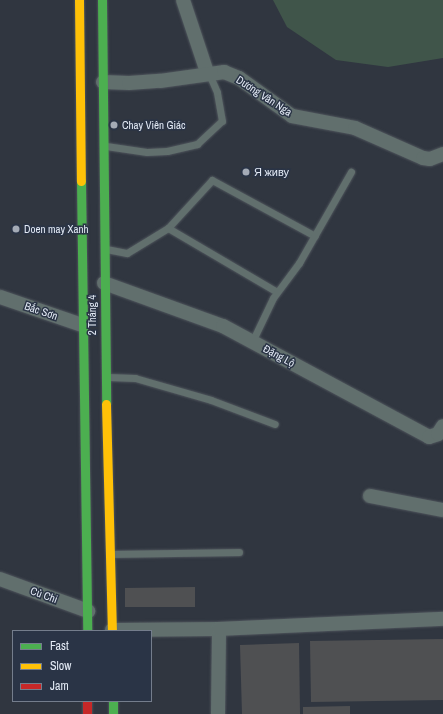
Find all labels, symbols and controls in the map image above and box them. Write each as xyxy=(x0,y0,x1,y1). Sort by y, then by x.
street label: Dương Vân Nga xyxy=(234,73,294,119)
place label: Chay Viên Giác xyxy=(122,118,186,132)
marker: Chay Viên Giác xyxy=(109,120,119,130)
place label: Я живу xyxy=(254,165,289,179)
marker: Я живу xyxy=(241,167,251,177)
place label: Doen may Xanh xyxy=(24,222,89,236)
marker: Doen may Xanh xyxy=(11,224,21,234)
street label: 2 Tháng 4 xyxy=(85,295,99,335)
street label: Bắc Sơn xyxy=(23,299,59,323)
street label: Đặng Lộ xyxy=(261,342,297,370)
street label: Củ Chi xyxy=(29,584,59,606)
legend xyxy=(12,630,152,702)
text: Fast xyxy=(50,638,69,654)
text: Slow xyxy=(50,658,71,674)
text: Jam xyxy=(50,678,69,694)

